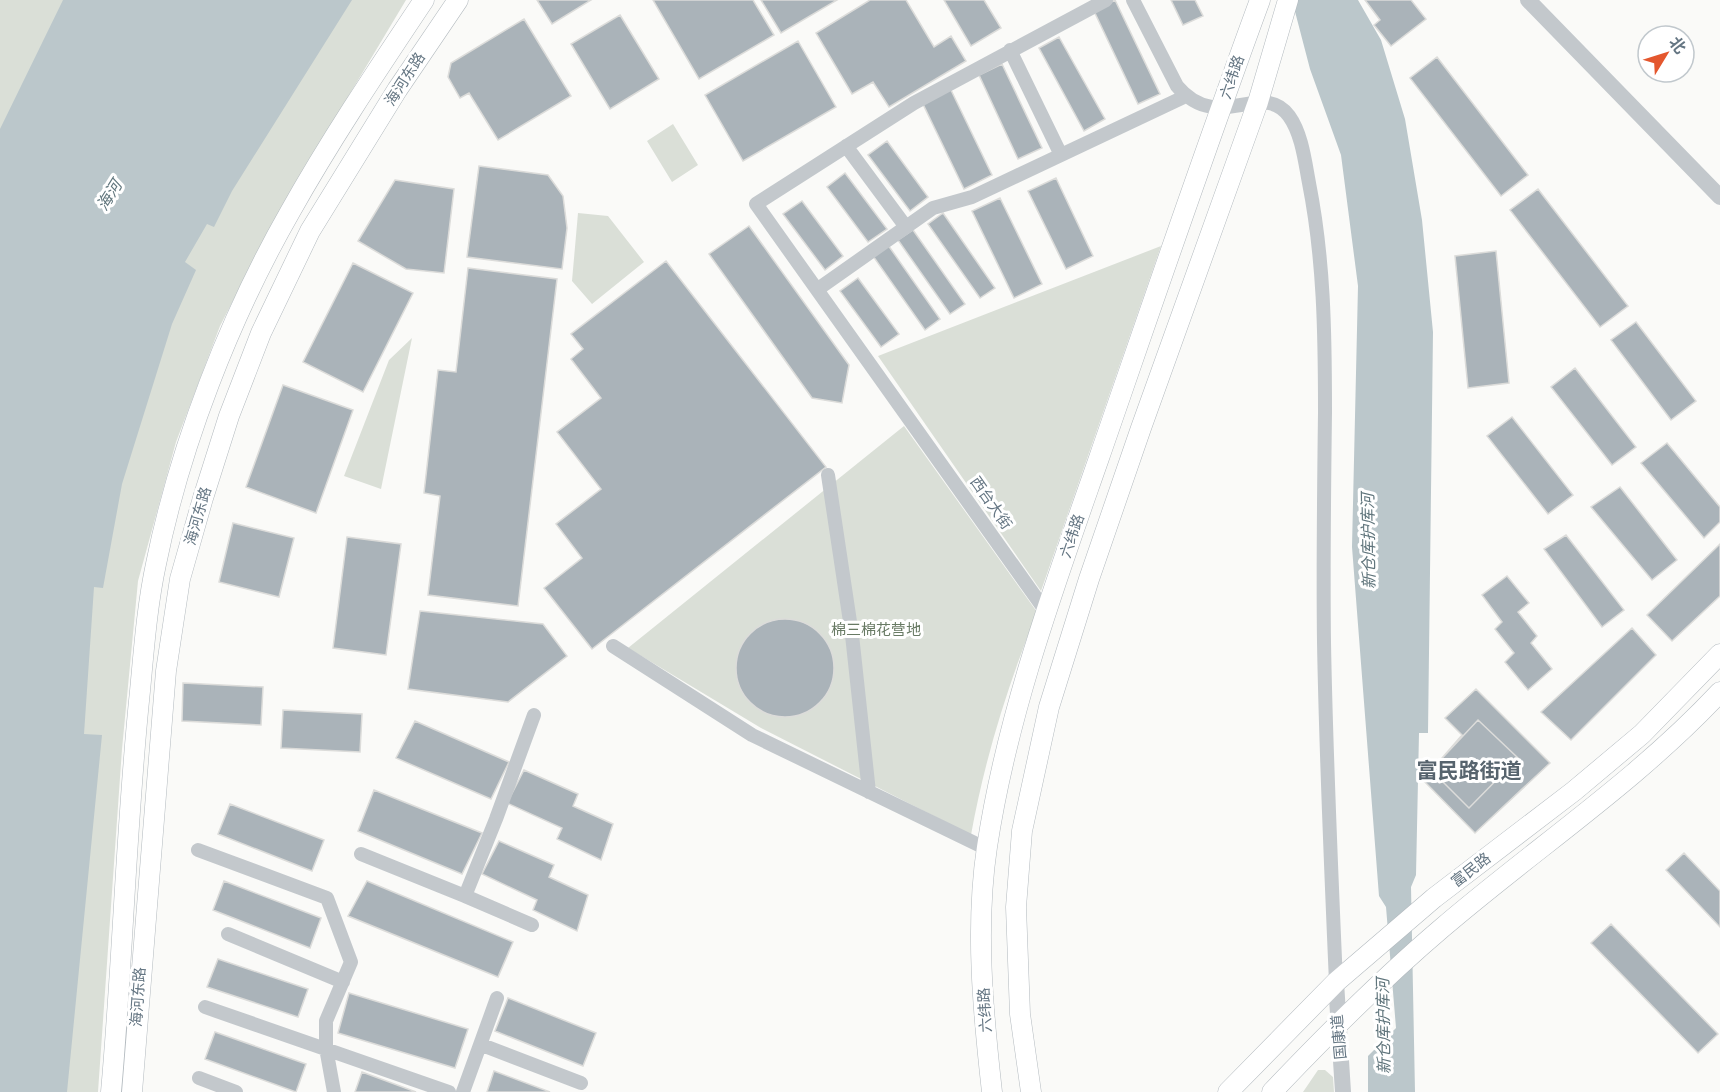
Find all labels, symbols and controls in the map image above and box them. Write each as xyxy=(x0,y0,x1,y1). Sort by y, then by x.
north arrow xyxy=(1636,24,1696,84)
text: 北 xyxy=(1664,32,1691,58)
street label: 海河东路 xyxy=(379,48,430,110)
street label: 六纬路 xyxy=(1214,52,1249,102)
water label: 海河 xyxy=(91,173,128,214)
street label: 西台大街 xyxy=(966,472,1017,533)
street label: 海河东路 xyxy=(179,484,216,548)
water label: 新仓库护库河 xyxy=(1356,490,1380,589)
street label: 六纬路 xyxy=(1054,511,1089,561)
park label: 棉三棉花营地 xyxy=(831,619,921,640)
district label: 富民路街道 xyxy=(1417,756,1522,784)
street label: 富民路 xyxy=(1446,847,1495,892)
street label: 海河东路 xyxy=(125,966,150,1028)
water label: 新仓库护库河 xyxy=(1371,975,1395,1074)
street label: 六纬路 xyxy=(973,987,996,1033)
street label: 国康道 xyxy=(1326,1014,1351,1060)

